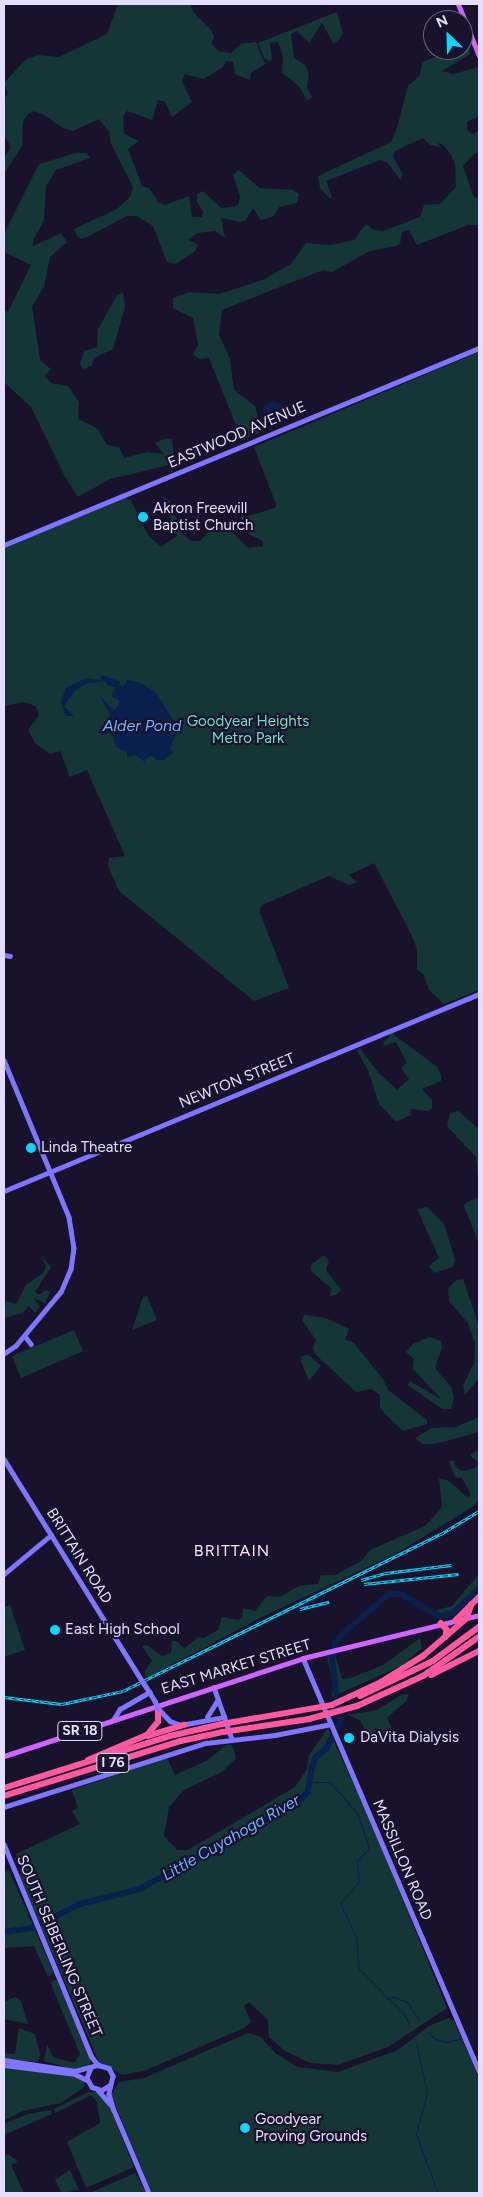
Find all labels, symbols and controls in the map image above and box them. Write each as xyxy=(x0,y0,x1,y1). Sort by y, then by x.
north arrow xyxy=(423,10,473,60)
text: N xyxy=(434,12,450,32)
street label: EASTWOOD AVENUE xyxy=(165,398,309,472)
place label: Akron Freewill Baptist Church xyxy=(153,499,253,534)
marker: Akron Freewill Baptist Church xyxy=(137,511,149,523)
park label: Goodyear Heights Metro Park xyxy=(187,712,309,747)
water label: Alder Pond xyxy=(103,716,181,736)
street label: NEWTON STREET xyxy=(177,1050,297,1112)
place label: Linda Theatre xyxy=(41,1139,132,1157)
marker: Linda Theatre xyxy=(25,1142,37,1154)
street label: BRITTAIN ROAD xyxy=(42,1505,116,1607)
district label: BRITTAIN xyxy=(193,1541,271,1561)
place label: East High School xyxy=(65,1621,180,1639)
marker: East High School xyxy=(49,1624,61,1636)
street label: EAST MARKET STREET xyxy=(159,1636,313,1698)
road number: SR 18 xyxy=(56,1720,104,1742)
place label: DaVita Dialysis xyxy=(360,1729,459,1747)
marker: DaVita Dialysis xyxy=(342,1731,356,1745)
road number: I 76 xyxy=(96,1752,130,1775)
water label: Little Cuyahoga River xyxy=(159,1791,303,1885)
street label: MASSILLON ROAD xyxy=(368,1797,436,1923)
street label: SOUTH SEIBERLING STREET xyxy=(12,1852,106,2040)
place label: Goodyear Proving Grounds xyxy=(255,2110,367,2145)
marker: Goodyear Proving Grounds xyxy=(239,2122,251,2134)

